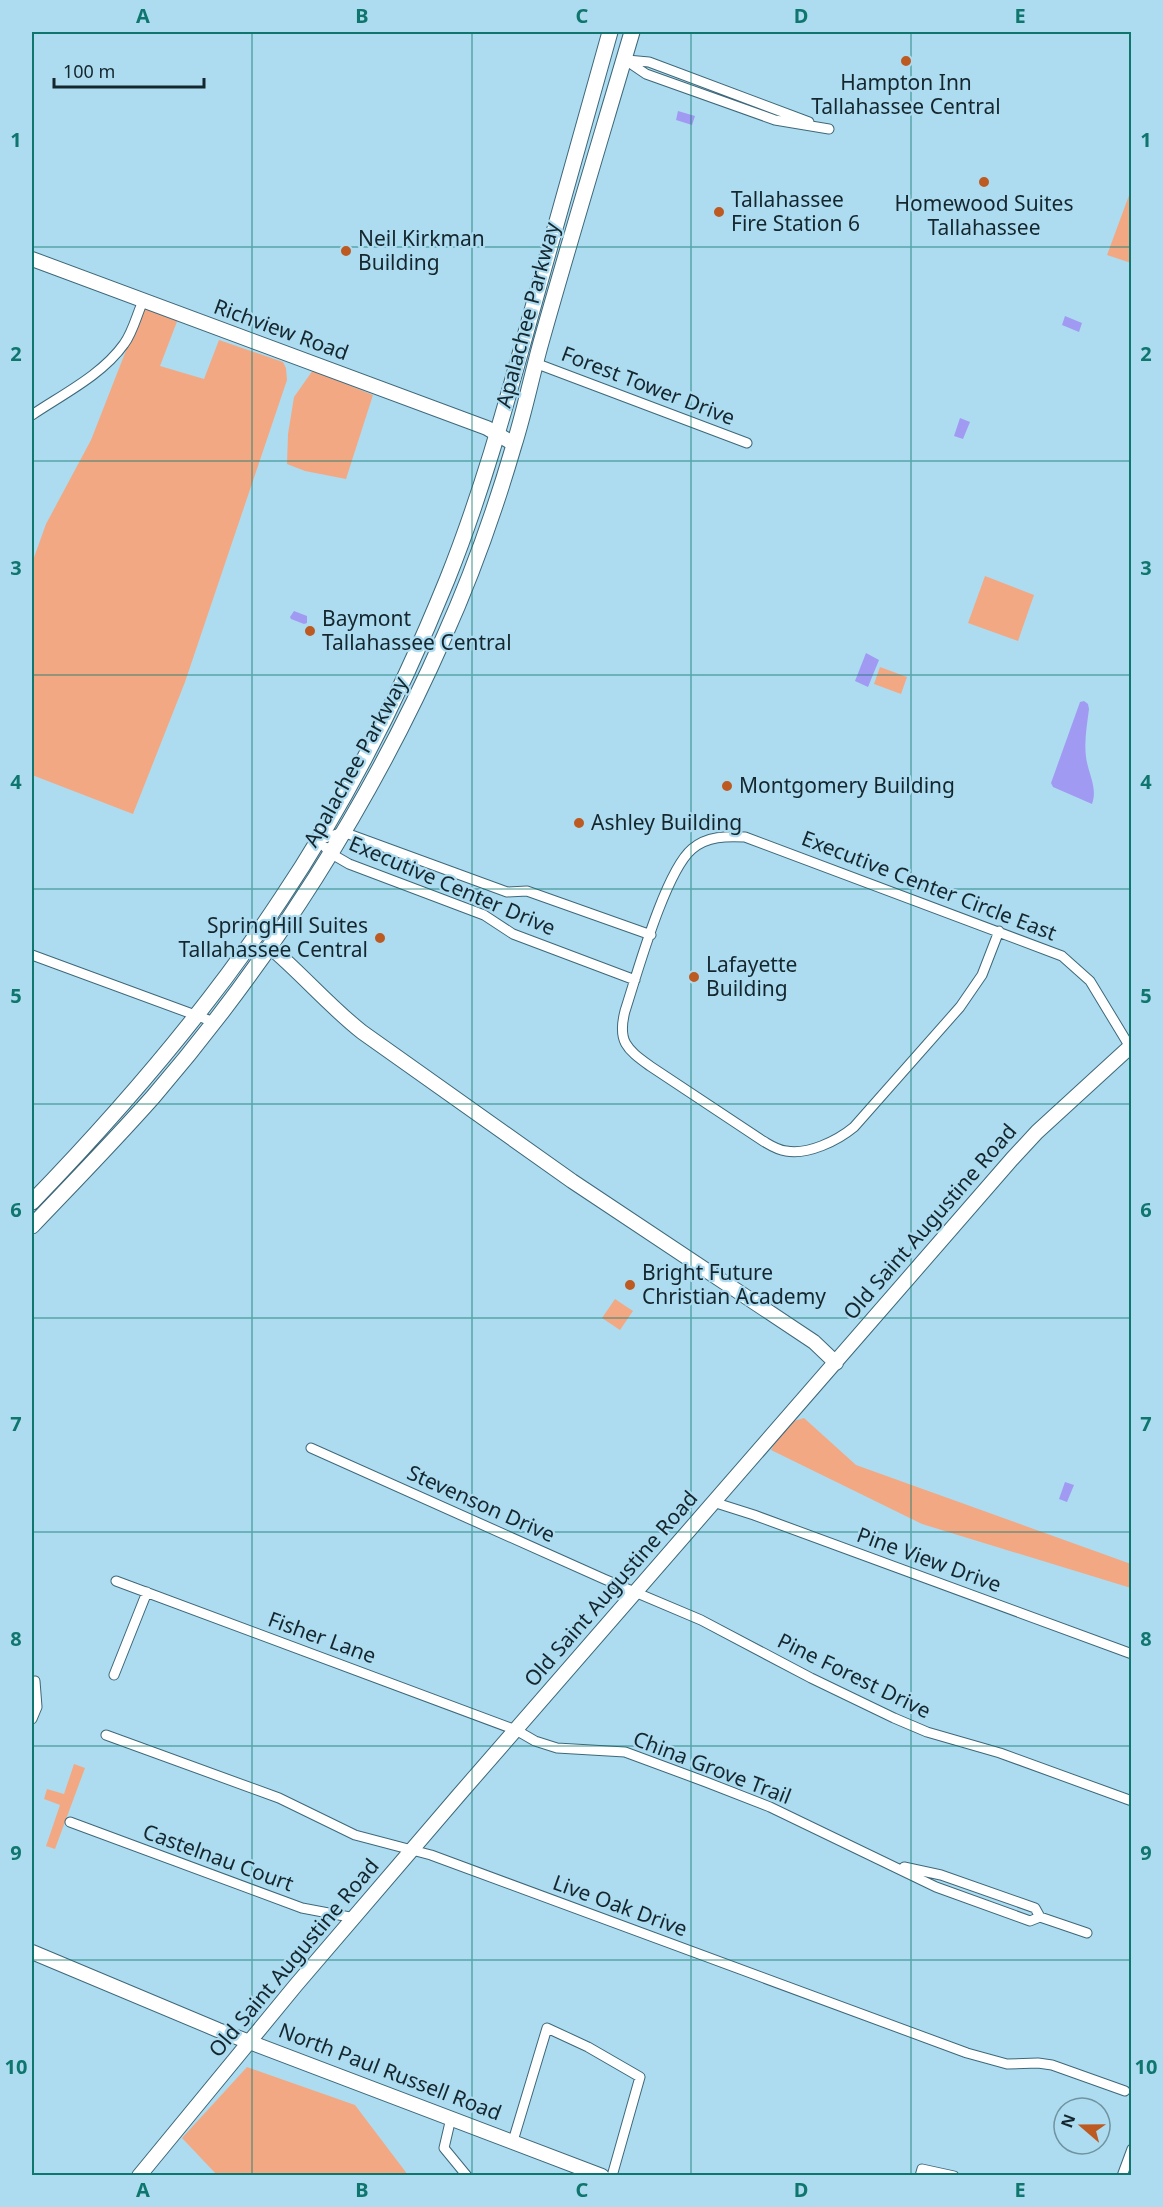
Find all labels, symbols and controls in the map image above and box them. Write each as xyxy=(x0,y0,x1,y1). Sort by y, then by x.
text: A xyxy=(136,2,150,29)
text: B xyxy=(355,2,369,29)
text: C xyxy=(576,2,589,29)
text: D xyxy=(794,2,808,29)
text: E xyxy=(1014,2,1026,29)
scale bar xyxy=(54,51,204,89)
marker: Hampton Inn Tallahassee Central xyxy=(899,54,913,68)
text: 100 m xyxy=(63,59,115,83)
place label: Hampton Inn Tallahassee Central xyxy=(811,68,1001,120)
text: 1 xyxy=(10,126,22,153)
text: 1 xyxy=(1140,126,1152,153)
marker: Homewood Suites Tallahassee xyxy=(977,175,991,189)
place label: Tallahassee Fire Station 6 xyxy=(731,185,860,237)
place label: Homewood Suites Tallahassee xyxy=(894,189,1074,241)
marker: Tallahassee Fire Station 6 xyxy=(712,205,726,219)
street label: Apalachee Parkway xyxy=(489,219,565,411)
place label: Neil Kirkman Building xyxy=(358,224,485,276)
marker: Neil Kirkman Building xyxy=(339,244,353,258)
street label: Richview Road xyxy=(210,292,353,366)
street label: Forest Tower Drive xyxy=(558,339,739,431)
text: 2 xyxy=(10,340,22,367)
text: 2 xyxy=(1140,340,1152,367)
text: 3 xyxy=(10,554,22,581)
text: 3 xyxy=(1140,554,1152,581)
place label: Baymont Tallahassee Central xyxy=(322,604,512,656)
marker: Baymont Tallahassee Central xyxy=(303,624,317,638)
street label: Apalachee Parkway xyxy=(297,671,414,852)
text: 4 xyxy=(10,768,22,795)
text: 4 xyxy=(1140,768,1152,795)
place label: Montgomery Building xyxy=(739,771,955,799)
marker: Montgomery Building xyxy=(720,779,734,793)
place label: Ashley Building xyxy=(591,808,742,836)
marker: Ashley Building xyxy=(572,816,586,830)
street label: Executive Center Circle East xyxy=(798,823,1061,947)
street label: Executive Center Drive xyxy=(345,829,560,941)
place label: SpringHill Suites Tallahassee Central xyxy=(178,911,368,963)
marker: SpringHill Suites Tallahassee Central xyxy=(373,931,387,945)
place label: Lafayette Building xyxy=(706,950,797,1002)
marker: Lafayette Building xyxy=(687,970,701,984)
text: 5 xyxy=(10,982,22,1009)
text: 5 xyxy=(1140,982,1152,1009)
street label: Old Saint Augustine Road xyxy=(836,1117,1022,1325)
text: 6 xyxy=(10,1196,22,1223)
text: 6 xyxy=(1140,1196,1152,1223)
place label: Bright Future Christian Academy xyxy=(642,1258,826,1310)
marker: Bright Future Christian Academy xyxy=(623,1278,637,1292)
text: 7 xyxy=(10,1410,22,1437)
text: 7 xyxy=(1140,1410,1152,1437)
street label: Stevenson Drive xyxy=(403,1458,560,1548)
street label: Old Saint Augustine Road xyxy=(517,1484,703,1692)
street label: Pine View Drive xyxy=(853,1520,1005,1598)
street label: Fisher Lane xyxy=(264,1605,380,1670)
text: 8 xyxy=(10,1625,22,1652)
text: 8 xyxy=(1140,1625,1152,1652)
street label: Pine Forest Drive xyxy=(773,1626,936,1724)
street label: China Grove Trail xyxy=(629,1724,795,1810)
street label: Castelnau Court xyxy=(139,1817,298,1897)
text: 9 xyxy=(10,1839,22,1866)
text: 9 xyxy=(1140,1839,1152,1866)
street label: Old Saint Augustine Road xyxy=(202,1852,385,2063)
street label: Live Oak Drive xyxy=(549,1868,691,1942)
street label: North Paul Russell Road xyxy=(275,2016,506,2127)
text: 10 xyxy=(5,2053,27,2080)
text: 10 xyxy=(1135,2053,1157,2080)
north arrow xyxy=(1052,2096,1112,2156)
text: N xyxy=(1055,2111,1080,2131)
text: A xyxy=(136,2176,150,2203)
text: B xyxy=(355,2176,369,2203)
text: C xyxy=(576,2176,589,2203)
text: D xyxy=(794,2176,808,2203)
text: E xyxy=(1014,2176,1026,2203)

